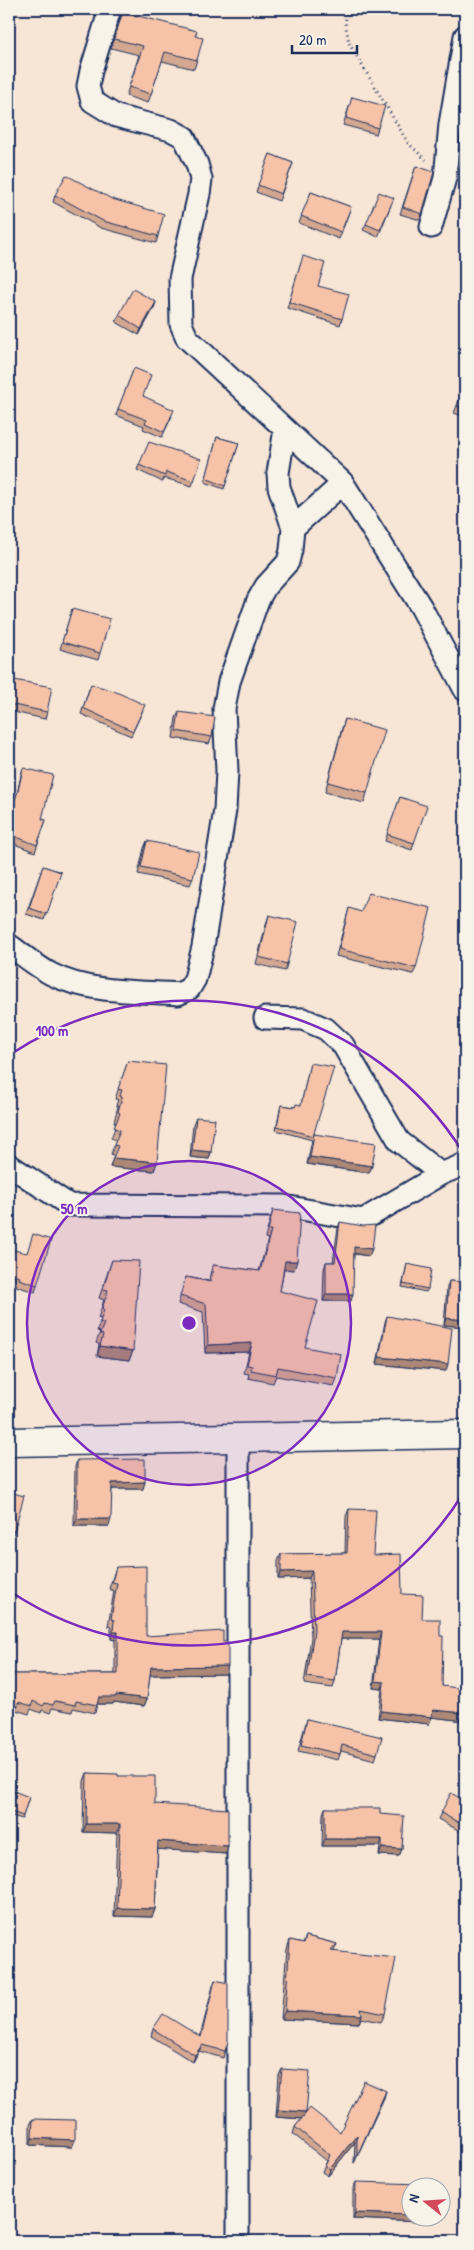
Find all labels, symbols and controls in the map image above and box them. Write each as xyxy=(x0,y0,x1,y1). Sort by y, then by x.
scale bar xyxy=(292,22,356,54)
text: 20 m xyxy=(299,29,326,50)
text: 100 m xyxy=(36,1020,68,1041)
text: 50 m xyxy=(61,1198,87,1219)
centre of rings xyxy=(180,1314,198,1332)
north arrow xyxy=(402,2178,452,2228)
text: N xyxy=(403,2191,423,2204)

